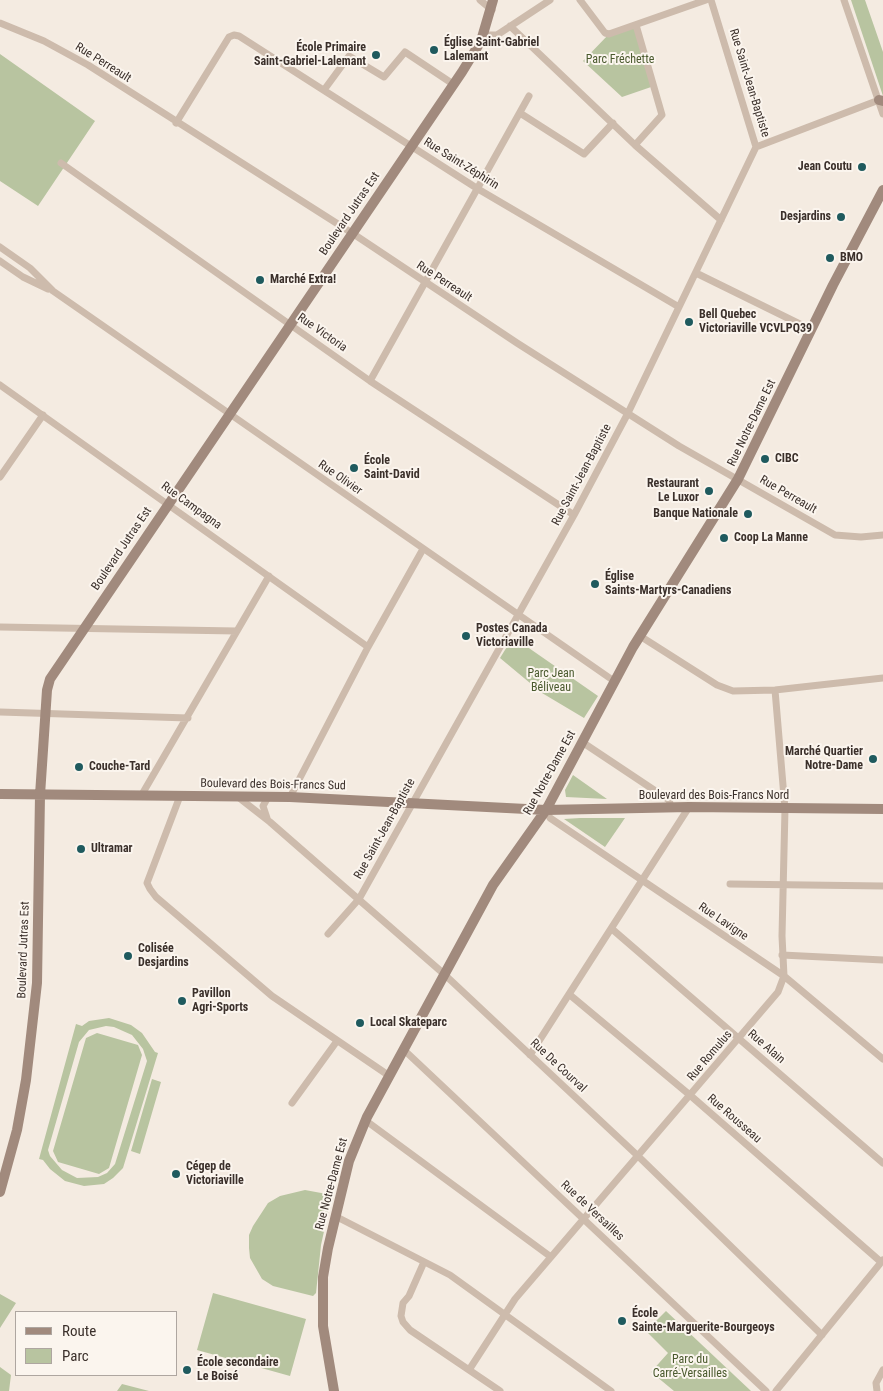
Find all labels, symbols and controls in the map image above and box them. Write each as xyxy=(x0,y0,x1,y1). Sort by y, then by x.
street label: Rue Saint-Jean-Baptiste xyxy=(726,27,772,139)
place label: Église Saint-Gabriel Lalemant xyxy=(444,36,539,64)
street label: Rue Perreault xyxy=(72,40,134,86)
place label: École Primaire Saint-Gabriel-Lalemant xyxy=(254,41,366,69)
marker: Église Saint-Gabriel Lalemant xyxy=(428,44,440,56)
marker: École Primaire Saint-Gabriel-Lalemant xyxy=(370,49,382,61)
park label: Parc Fréchette xyxy=(586,53,654,67)
street label: Rue Saint-Zéphirin xyxy=(421,135,501,193)
place label: Jean Coutu xyxy=(798,160,852,174)
marker: Jean Coutu xyxy=(856,161,868,173)
street label: Boulevard Jutras Est xyxy=(317,170,383,258)
place label: Desjardins xyxy=(780,210,831,224)
marker: Desjardins xyxy=(835,211,847,223)
place label: BMO xyxy=(840,251,863,265)
marker: BMO xyxy=(824,252,836,264)
street label: Rue Perreault xyxy=(413,259,475,305)
place label: Marché Extra! xyxy=(270,273,336,287)
marker: Marché Extra! xyxy=(254,274,266,286)
place label: Bell Quebec Victoriaville VCVLPQ39 xyxy=(699,308,812,336)
street label: Rue Victoria xyxy=(294,311,350,355)
marker: Bell Quebec Victoriaville VCVLPQ39 xyxy=(683,316,695,328)
street label: Rue Notre-Dame Est xyxy=(725,377,779,469)
street label: Rue Saint-Jean-Baptiste xyxy=(549,422,615,528)
place label: CIBC xyxy=(775,452,799,466)
marker: CIBC xyxy=(759,453,771,465)
place label: École Saint-David xyxy=(364,454,420,482)
street label: Rue Olivier xyxy=(315,458,365,498)
marker: École Saint-David xyxy=(348,462,360,474)
street label: Rue Perreault xyxy=(757,473,819,517)
place label: Restaurant Le Luxor xyxy=(647,477,699,505)
street label: Rue Campagna xyxy=(158,479,224,533)
marker: Restaurant Le Luxor xyxy=(703,485,715,497)
street label: Boulevard Jutras Est xyxy=(89,505,155,593)
place label: Banque Nationale xyxy=(653,507,738,521)
marker: Banque Nationale xyxy=(742,508,754,520)
place label: Coop La Manne xyxy=(734,531,808,545)
marker: Coop La Manne xyxy=(718,532,730,544)
place label: Église Saints-Martyrs-Canadiens xyxy=(605,570,731,598)
marker: Église Saints-Martyrs-Canadiens xyxy=(589,578,601,590)
place label: Postes Canada Victoriaville xyxy=(476,622,547,650)
marker: Postes Canada Victoriaville xyxy=(460,630,472,642)
park label: Parc Jean Béliveau xyxy=(527,667,575,695)
street label: Rue Notre-Dame Est xyxy=(521,728,579,818)
place label: Marché Quartier Notre-Dame xyxy=(785,745,863,773)
marker: Marché Quartier Notre-Dame xyxy=(867,753,879,765)
place label: Couche-Tard xyxy=(89,760,150,774)
marker: Couche-Tard xyxy=(73,761,85,773)
street label: Rue Saint-Jean-Baptiste xyxy=(351,776,419,882)
street label: Boulevard des Bois-Francs Sud xyxy=(200,777,346,793)
street label: Boulevard des Bois-Francs Nord xyxy=(639,789,789,803)
place label: Ultramar xyxy=(91,842,133,856)
marker: Ultramar xyxy=(75,843,87,855)
street label: Rue Lavigne xyxy=(695,900,751,944)
street label: Boulevard Jutras Est xyxy=(15,901,33,999)
place label: Colisée Desjardins xyxy=(138,942,189,970)
marker: Colisée Desjardins xyxy=(122,950,134,962)
place label: Pavillon Agri-Sports xyxy=(192,987,248,1015)
marker: Pavillon Agri-Sports xyxy=(176,995,188,1007)
place label: Local Skateparc xyxy=(370,1016,447,1030)
marker: Local Skateparc xyxy=(354,1017,366,1029)
street label: Rue Alain xyxy=(744,1027,788,1067)
street label: Rue Romulus xyxy=(685,1028,735,1084)
street label: Rue De Courval xyxy=(527,1036,589,1096)
street label: Rue Rousseau xyxy=(704,1092,764,1146)
street label: Rue Notre-Dame Est xyxy=(313,1136,351,1232)
place label: Cégep de Victoriaville xyxy=(186,1160,244,1188)
marker: Cégep de Victoriaville xyxy=(170,1168,182,1180)
street label: Rue de Versailles xyxy=(557,1178,627,1244)
place label: École Sainte-Marguerite-Bourgeoys xyxy=(632,1307,775,1335)
legend xyxy=(15,1311,178,1376)
marker: École Sainte-Marguerite-Bourgeoys xyxy=(616,1315,628,1327)
text: Route xyxy=(62,1322,96,1340)
text: Parc xyxy=(62,1347,89,1365)
park label: Parc du Carré-Versailles xyxy=(653,1353,727,1381)
place label: École secondaire Le Boisé xyxy=(197,1356,279,1384)
marker: École secondaire Le Boisé xyxy=(181,1364,193,1376)

